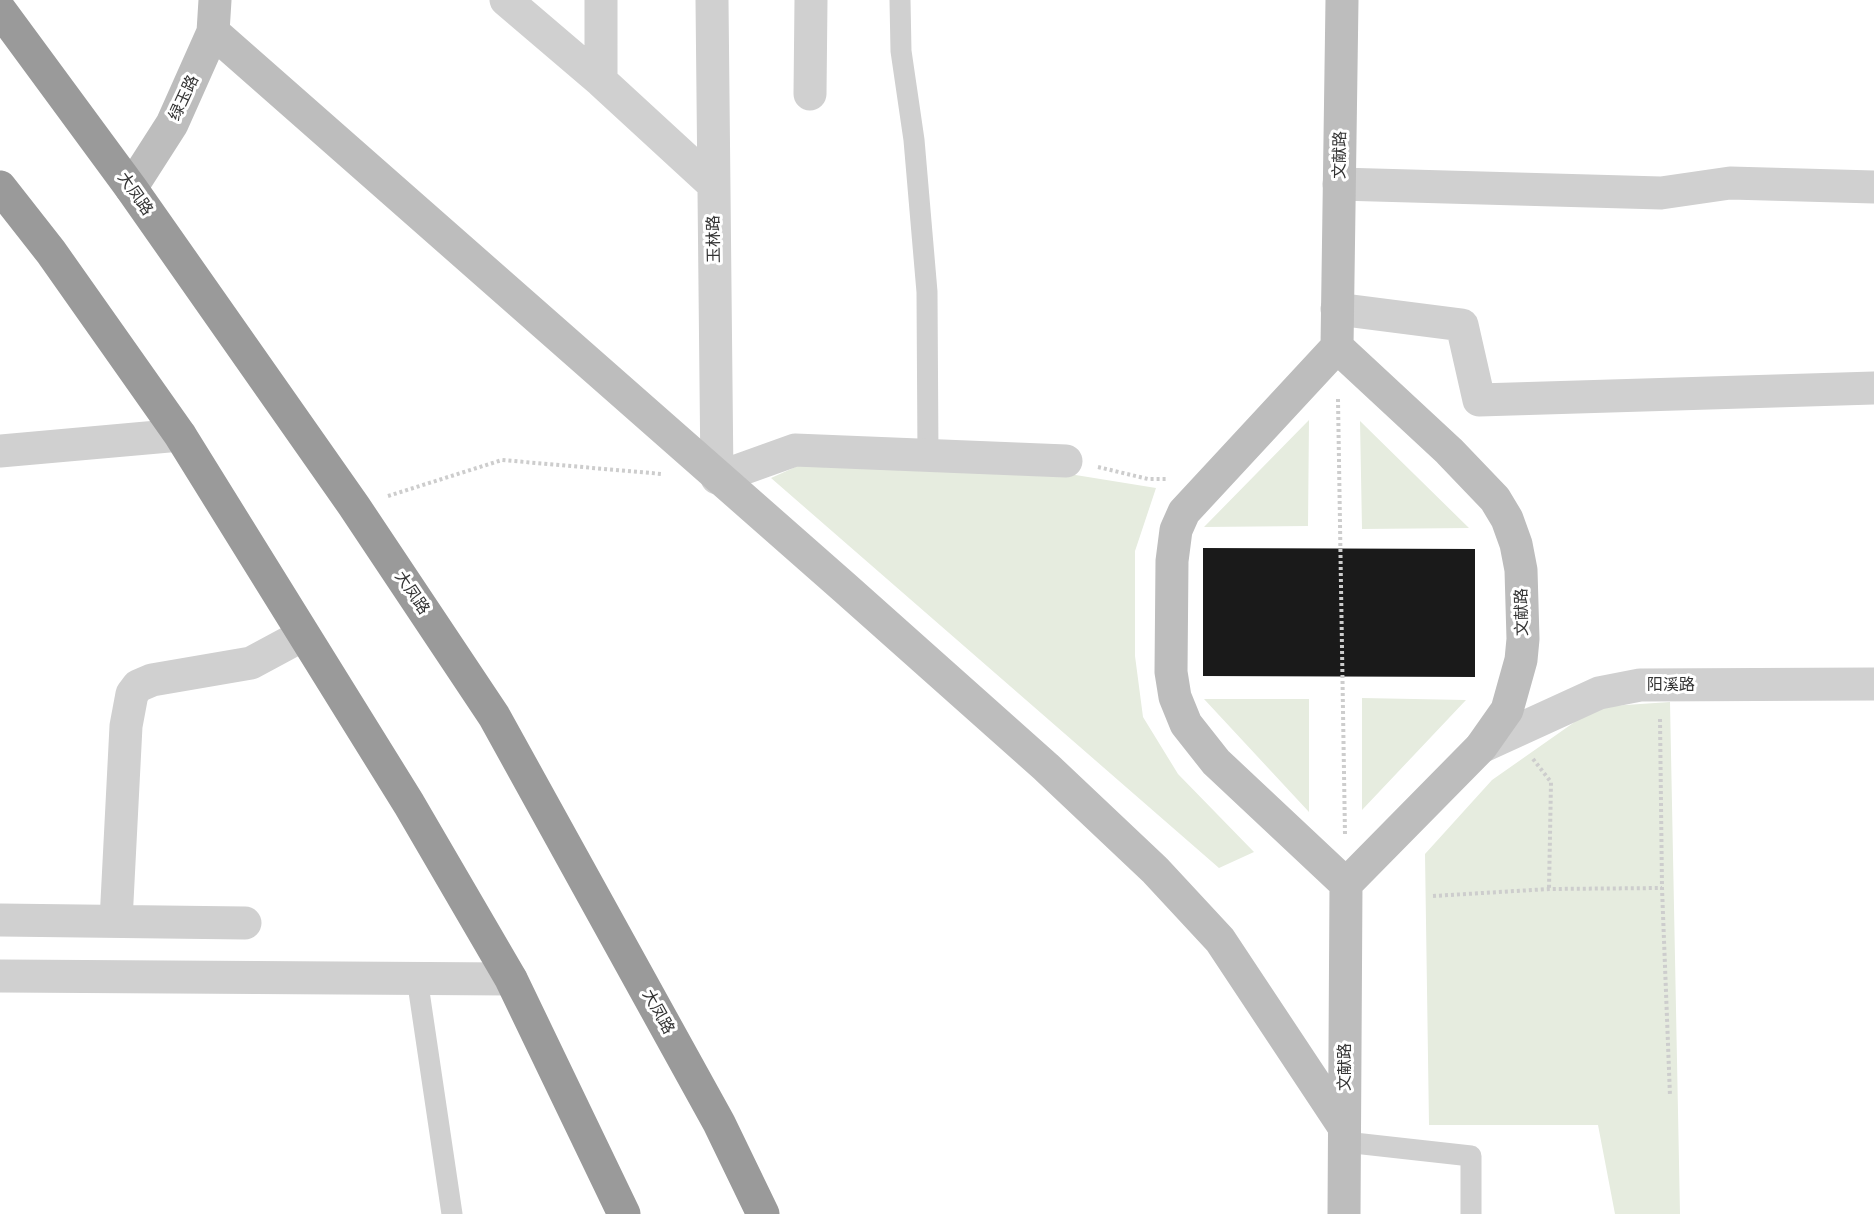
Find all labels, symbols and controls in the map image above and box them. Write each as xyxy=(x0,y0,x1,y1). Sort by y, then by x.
street label: 绿玉路 xyxy=(165,72,203,124)
street label: 文献路 xyxy=(1330,131,1350,179)
street label: 大凤路 xyxy=(113,169,157,219)
street label: 玉林路 xyxy=(704,215,724,263)
street label: 大凤路 xyxy=(391,568,433,618)
street label: 文献路 xyxy=(1512,588,1532,636)
street label: 阳溪路 xyxy=(1647,675,1695,695)
street label: 大凤路 xyxy=(638,986,678,1038)
street label: 文献路 xyxy=(1335,1043,1355,1091)

